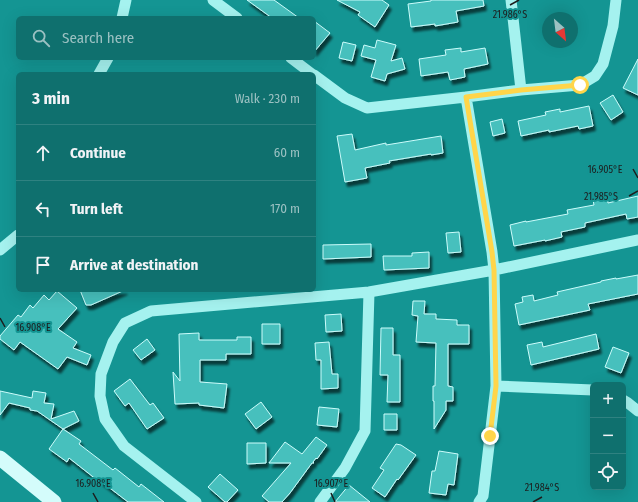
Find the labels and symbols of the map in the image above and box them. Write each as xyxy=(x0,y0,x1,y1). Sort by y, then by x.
text: 21.986°S xyxy=(493,9,527,21)
north arrow xyxy=(542,12,578,48)
route start xyxy=(571,76,589,94)
text: 16.905°E xyxy=(588,164,623,176)
text: 21.985°S xyxy=(584,191,618,203)
text: 16.908°E xyxy=(15,322,51,334)
route end xyxy=(481,427,499,445)
text: 16.908°E xyxy=(75,478,111,490)
text: 16.907°E xyxy=(314,478,348,490)
text: 21.984°S xyxy=(525,482,559,494)

